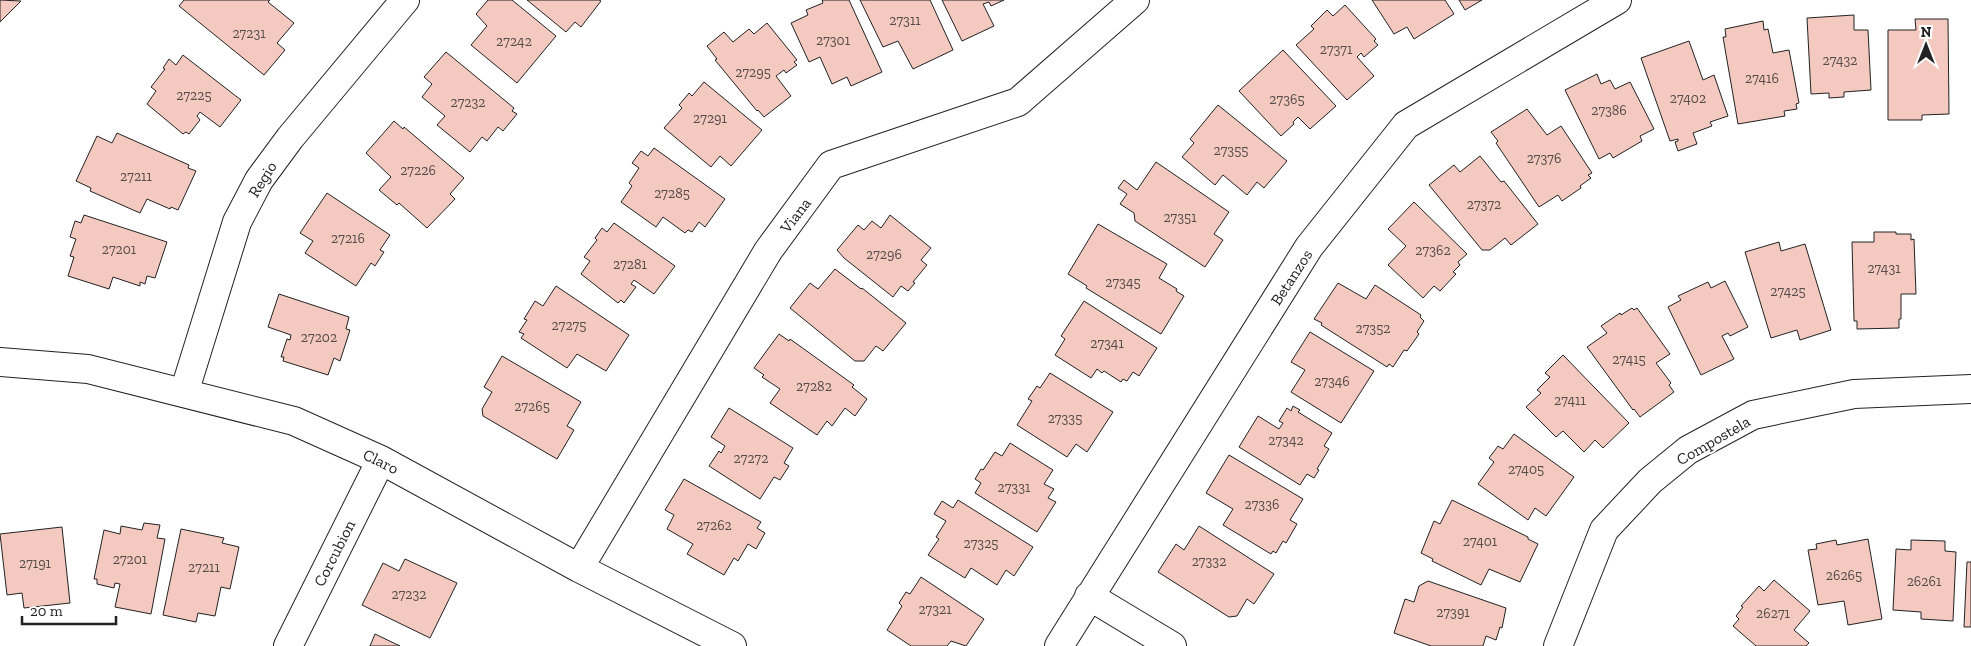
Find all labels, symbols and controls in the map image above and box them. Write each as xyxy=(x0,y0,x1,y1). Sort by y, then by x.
house number: 27311 xyxy=(889,12,921,29)
north arrow xyxy=(1901,20,1951,70)
text: N xyxy=(1921,24,1932,41)
house number: 27231 xyxy=(232,25,266,42)
house number: 27301 xyxy=(816,32,851,49)
house number: 27242 xyxy=(496,33,532,50)
house number: 27371 xyxy=(1320,41,1353,58)
house number: 27432 xyxy=(1822,52,1858,69)
house number: 27295 xyxy=(735,64,771,81)
house number: 27416 xyxy=(1745,70,1779,87)
house number: 27225 xyxy=(176,87,212,104)
house number: 27402 xyxy=(1670,90,1706,107)
house number: 27365 xyxy=(1269,91,1305,108)
house number: 27232 xyxy=(450,94,486,111)
house number: 27386 xyxy=(1591,102,1627,119)
house number: 27291 xyxy=(693,110,728,127)
house number: 27355 xyxy=(1214,142,1249,159)
house number: 27376 xyxy=(1527,150,1561,167)
street label: Regio xyxy=(244,158,281,201)
house number: 27226 xyxy=(400,162,436,179)
house number: 27211 xyxy=(120,168,153,185)
house number: 27285 xyxy=(654,185,690,202)
street label: Viana xyxy=(775,194,815,237)
house number: 27372 xyxy=(1467,196,1501,213)
house number: 27351 xyxy=(1163,209,1197,226)
house number: 27216 xyxy=(331,230,365,247)
house number: 27201 xyxy=(102,241,137,258)
house number: 27362 xyxy=(1415,242,1451,259)
house number: 27296 xyxy=(866,246,902,263)
street label: Betanzos xyxy=(1266,246,1316,309)
house number: 27281 xyxy=(613,256,648,273)
house number: 27431 xyxy=(1867,260,1901,277)
house number: 27345 xyxy=(1105,274,1141,291)
house number: 27425 xyxy=(1770,283,1806,300)
house number: 27275 xyxy=(552,317,586,334)
house number: 27352 xyxy=(1355,320,1391,337)
house number: 27202 xyxy=(301,329,337,346)
house number: 27341 xyxy=(1090,335,1124,352)
house number: 27415 xyxy=(1612,351,1646,368)
house number: 27346 xyxy=(1314,373,1350,390)
house number: 27282 xyxy=(796,378,832,395)
house number: 27411 xyxy=(1554,392,1587,409)
house number: 27265 xyxy=(514,398,550,415)
house number: 27335 xyxy=(1048,410,1082,427)
street label: Compostela xyxy=(1673,412,1754,469)
house number: 27342 xyxy=(1268,432,1304,449)
street label: Claro xyxy=(360,445,402,478)
house number: 27272 xyxy=(734,450,768,467)
house number: 27405 xyxy=(1508,461,1544,478)
house number: 27331 xyxy=(998,479,1031,496)
house number: 27336 xyxy=(1245,496,1279,513)
street label: Corcubion xyxy=(310,516,360,590)
house number: 27262 xyxy=(696,517,732,534)
house number: 27401 xyxy=(1463,533,1498,550)
house number: 27325 xyxy=(963,535,999,552)
house number: 27201 xyxy=(113,551,148,568)
house number: 27332 xyxy=(1192,553,1226,570)
house number: 27191 xyxy=(19,555,52,572)
house number: 27211 xyxy=(188,559,221,576)
house number: 26265 xyxy=(1826,567,1862,584)
house number: 26261 xyxy=(1907,573,1942,590)
house number: 27232 xyxy=(391,586,427,603)
scale bar xyxy=(22,594,116,626)
house number: 27321 xyxy=(918,601,952,618)
text: 20 m xyxy=(30,602,63,620)
house number: 27391 xyxy=(1436,604,1470,621)
house number: 26271 xyxy=(1756,605,1791,622)

